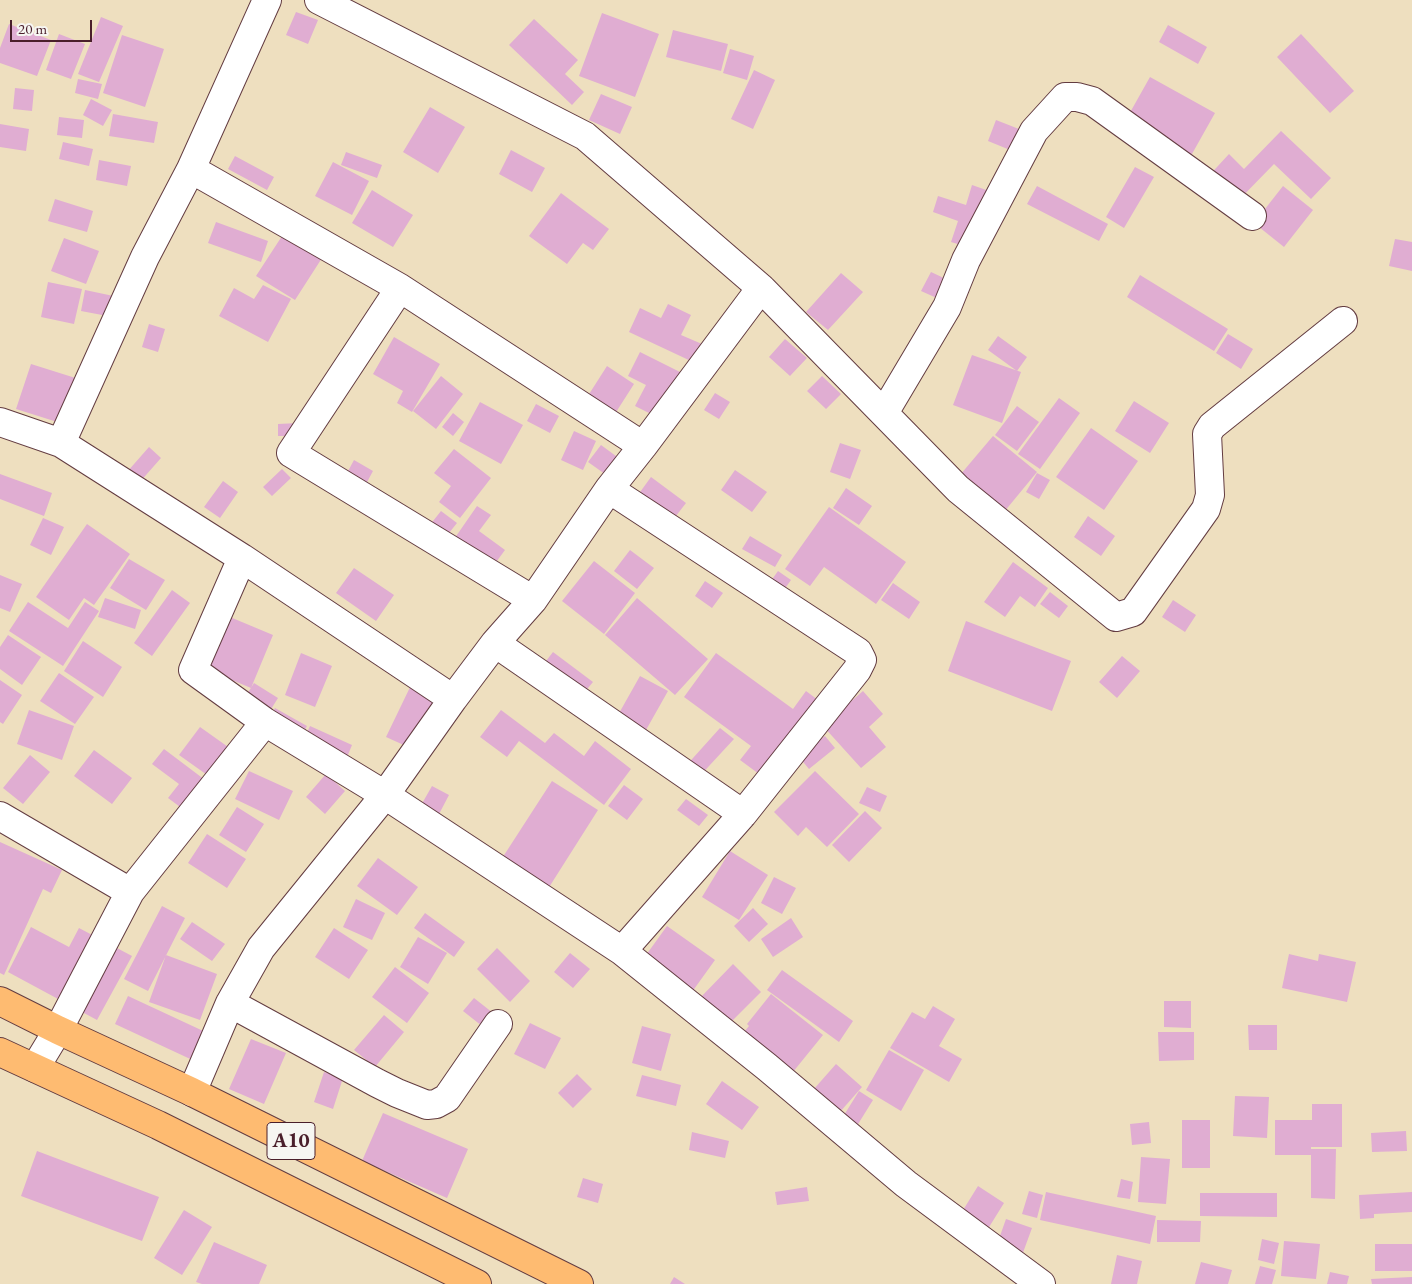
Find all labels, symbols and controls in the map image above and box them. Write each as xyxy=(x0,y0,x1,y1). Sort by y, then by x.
scale bar xyxy=(12,10,95,42)
text: 20 m xyxy=(18,19,47,38)
road number: A10 xyxy=(267,1122,315,1160)

